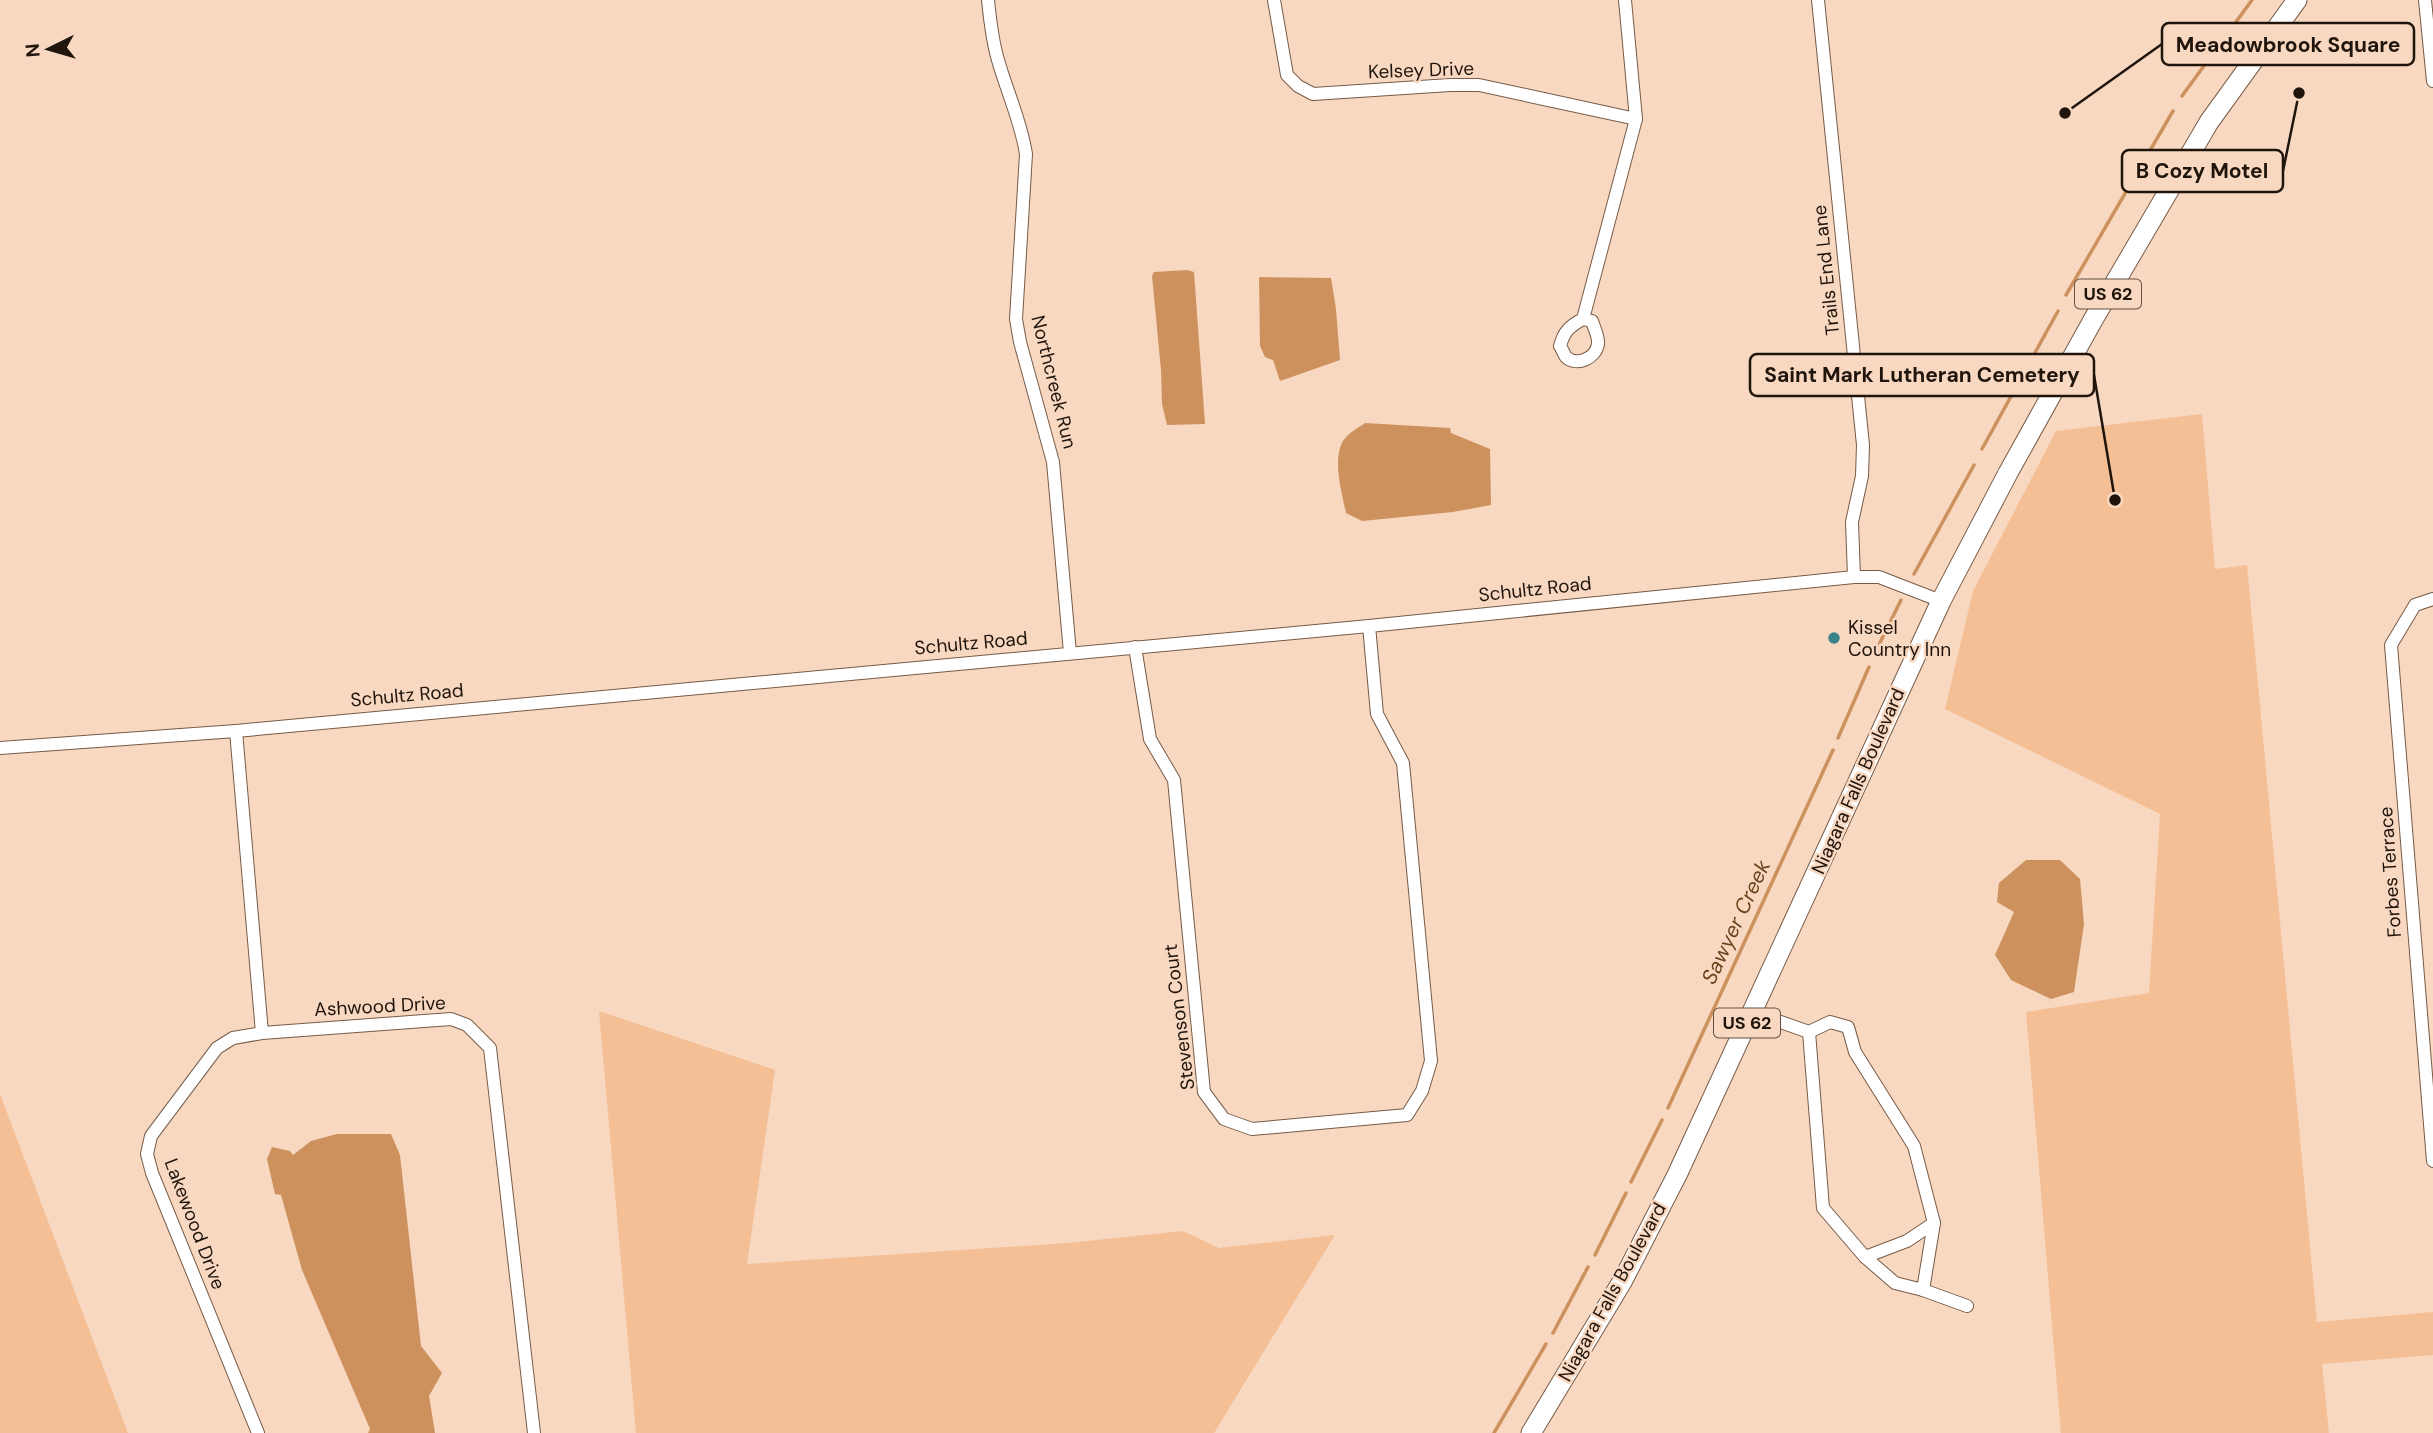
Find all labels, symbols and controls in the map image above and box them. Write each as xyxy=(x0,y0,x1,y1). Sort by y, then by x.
north arrow xyxy=(14,14,84,84)
callout: Meadowbrook Square xyxy=(2162,23,2414,65)
text: Meadowbrook Square xyxy=(2176,31,2400,59)
text: N xyxy=(20,42,46,58)
street label: Kelsey Drive xyxy=(1368,56,1474,84)
callout: B Cozy Motel xyxy=(2122,150,2283,192)
text: B Cozy Motel xyxy=(2136,157,2268,185)
street label: Trails End Lane xyxy=(1807,204,1845,336)
road number: US 62 xyxy=(2075,280,2141,308)
street label: Northcreek Run xyxy=(1025,313,1083,451)
callout: Saint Mark Lutheran Cemetery xyxy=(1750,354,2094,396)
text: Saint Mark Lutheran Cemetery xyxy=(1764,361,2080,389)
street label: Schultz Road xyxy=(1477,571,1593,607)
place label: Kissel Country Inn xyxy=(1848,615,1951,662)
street label: Schultz Road xyxy=(913,626,1029,660)
marker: Kissel Country Inn xyxy=(1826,630,1842,646)
street label: Schultz Road xyxy=(349,678,465,712)
street label: Niagara Falls Boulevard xyxy=(1806,684,1910,878)
street label: Forbes Terrace xyxy=(2373,806,2407,938)
water label: Sawyer Creek xyxy=(1695,855,1777,989)
street label: Stevenson Court xyxy=(1158,943,1200,1091)
street label: Ashwood Drive xyxy=(314,990,446,1022)
road number: US 62 xyxy=(1714,1008,1780,1038)
street label: Lakewood Drive xyxy=(159,1155,231,1293)
street label: Niagara Falls Boulevard xyxy=(1552,1198,1672,1386)

